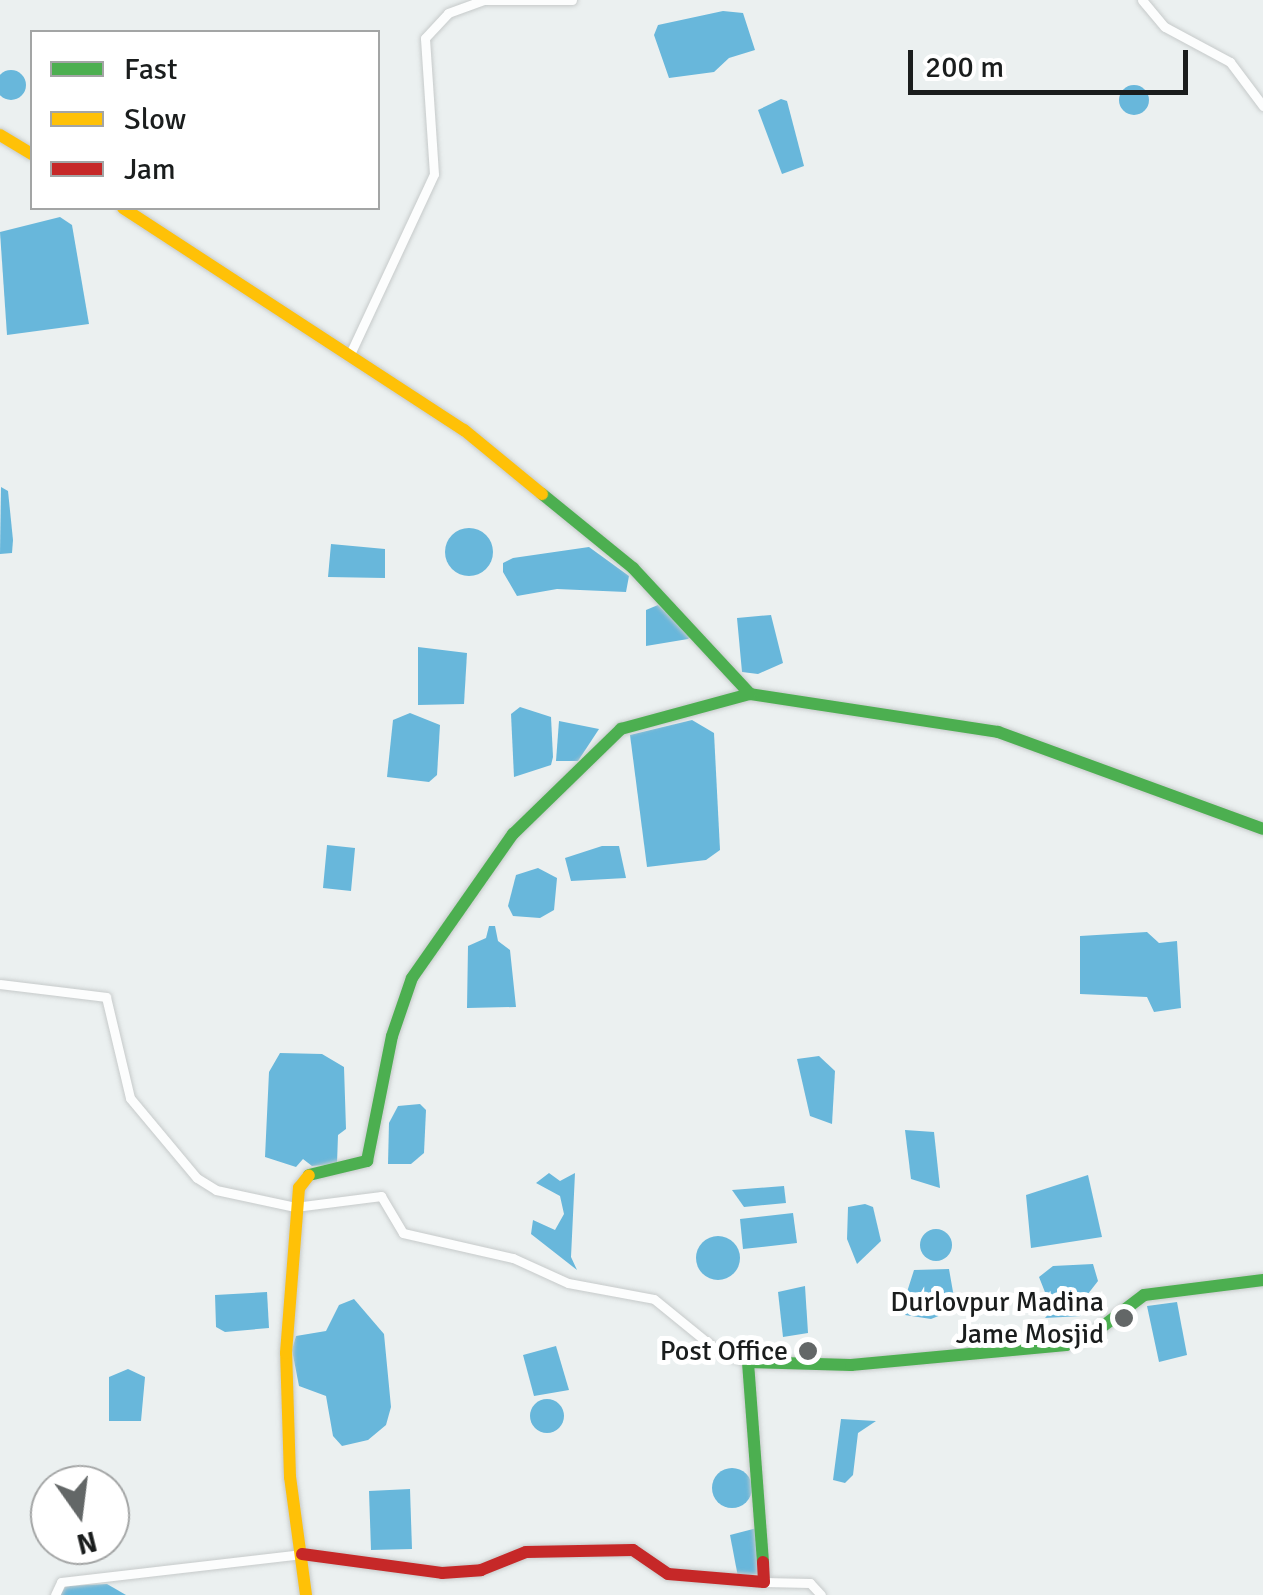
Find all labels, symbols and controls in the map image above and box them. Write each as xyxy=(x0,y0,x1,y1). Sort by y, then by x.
legend xyxy=(30,30,380,210)
scale bar xyxy=(913,30,1193,92)
text: 200 m xyxy=(925,49,1004,86)
text: Fast xyxy=(124,51,177,88)
text: Slow xyxy=(124,101,186,138)
text: Jam xyxy=(124,151,176,188)
place label: Durlovpur Madina Jame Mosjid xyxy=(890,1285,1104,1351)
marker: Durlovpur Madina Jame Mosjid xyxy=(1113,1307,1135,1329)
place label: Post Office xyxy=(660,1334,788,1368)
marker: Post Office xyxy=(797,1340,819,1362)
north arrow xyxy=(30,1465,130,1565)
text: N xyxy=(73,1523,100,1561)

